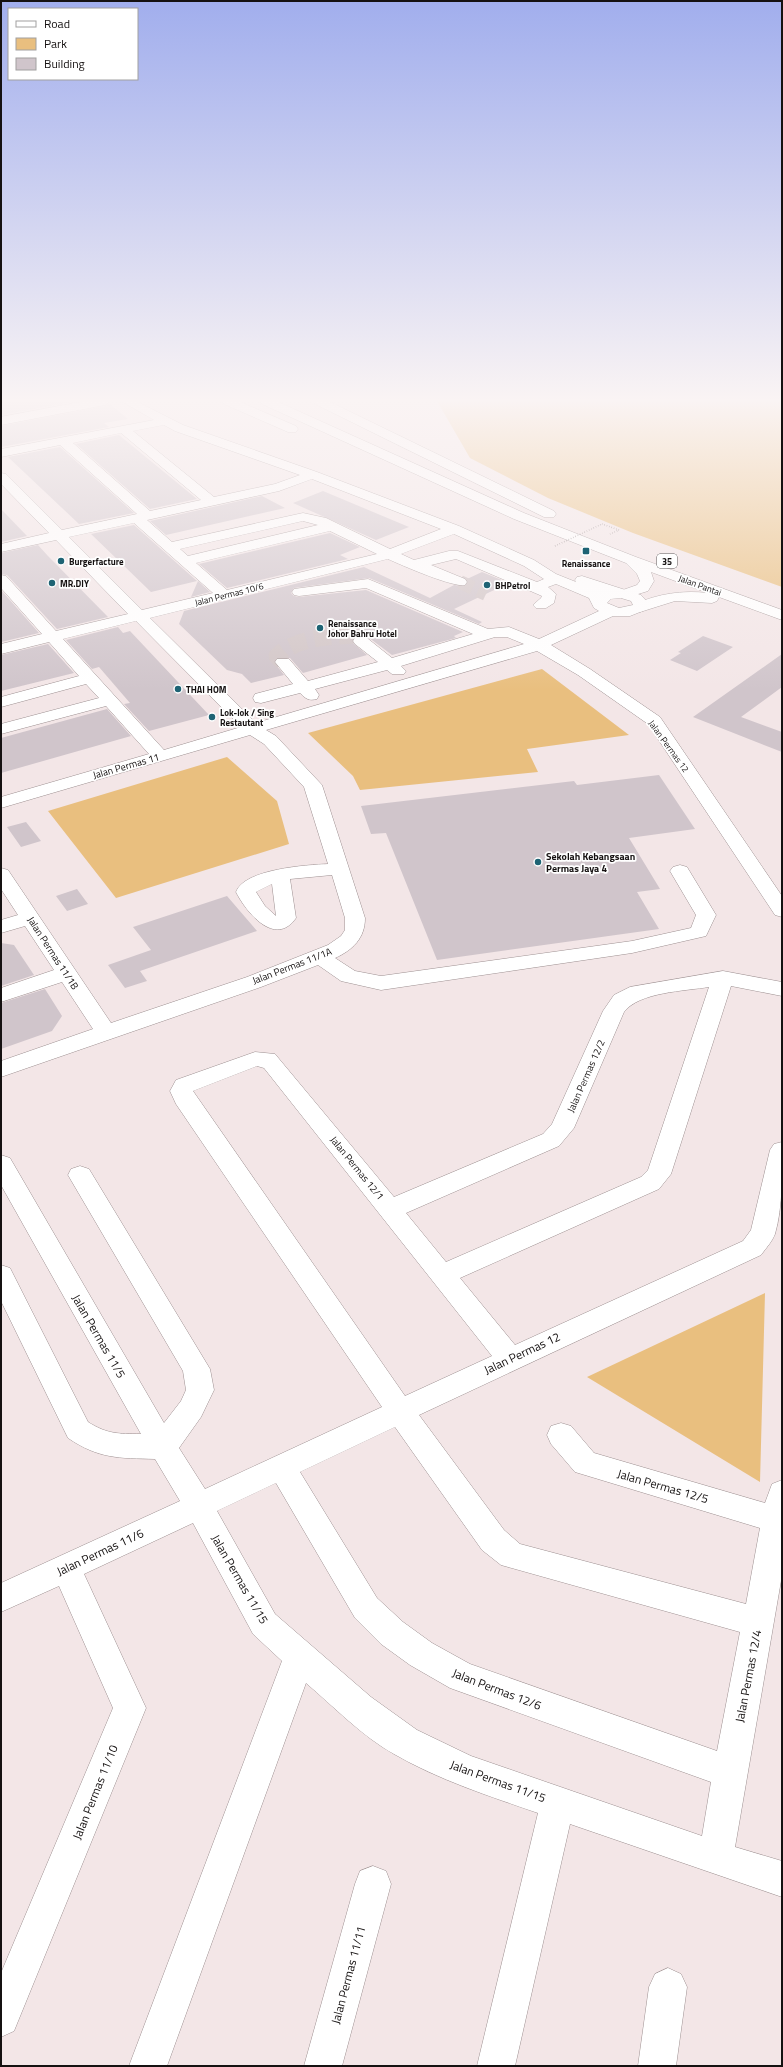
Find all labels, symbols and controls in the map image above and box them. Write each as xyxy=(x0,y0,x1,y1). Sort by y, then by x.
legend xyxy=(8,8,138,80)
text: Road xyxy=(44,14,70,33)
text: Park xyxy=(44,34,67,53)
text: Building xyxy=(44,54,85,73)
marker: Renaissance xyxy=(581,546,591,556)
road number: 35 xyxy=(657,554,677,568)
place label: Burgerfacture xyxy=(69,555,124,568)
marker: Burgerfacture xyxy=(56,556,66,566)
place label: Renaissance xyxy=(562,557,611,570)
street label: Jalan Pantai xyxy=(677,571,723,599)
place label: MR.DIY xyxy=(60,577,89,590)
marker: MR.DIY xyxy=(47,578,57,588)
street label: Jalan Permas 10/6 xyxy=(193,579,265,609)
place label: BHPetrol xyxy=(495,579,530,592)
marker: BHPetrol xyxy=(482,580,492,590)
place label: Renaissance Johor Bahru Hotel xyxy=(328,617,397,640)
marker: Renaissance Johor Bahru Hotel xyxy=(315,623,325,633)
place label: THAI HOM xyxy=(186,683,227,696)
marker: THAI HOM xyxy=(173,684,183,694)
place label: Lok-lok / Sing Restautant xyxy=(220,706,274,729)
marker: Lok-lok / Sing Restautant xyxy=(207,712,217,722)
street label: Jalan Permas 12 xyxy=(646,717,692,775)
street label: Jalan Permas 11 xyxy=(91,749,161,783)
place label: Sekolah Kebangsaan Permas Jaya 4 xyxy=(546,849,635,876)
marker: Sekolah Kebangsaan Permas Jaya 4 xyxy=(533,857,543,867)
street label: Jalan Permas 11/1B xyxy=(24,913,82,993)
street label: Jalan Permas 11/1A xyxy=(250,944,334,988)
street label: Jalan Permas 12/2 xyxy=(563,1037,609,1115)
street label: Jalan Permas 12/1 xyxy=(327,1133,387,1203)
street label: Jalan Permas 11/5 xyxy=(67,1291,131,1382)
street label: Jalan Permas 12 xyxy=(481,1327,563,1379)
street label: Jalan Permas 12/5 xyxy=(615,1464,711,1508)
street label: Jalan Permas 11/6 xyxy=(53,1523,147,1580)
street label: Jalan Permas 11/15 xyxy=(207,1531,274,1628)
street label: Jalan Permas 12/4 xyxy=(730,1628,766,1724)
street label: Jalan Permas 12/6 xyxy=(450,1663,545,1715)
street label: Jalan Permas 11/10 xyxy=(67,1741,123,1842)
street label: Jalan Permas 11/15 xyxy=(447,1755,549,1807)
street label: Jalan Permas 11/11 xyxy=(326,1924,370,2026)

